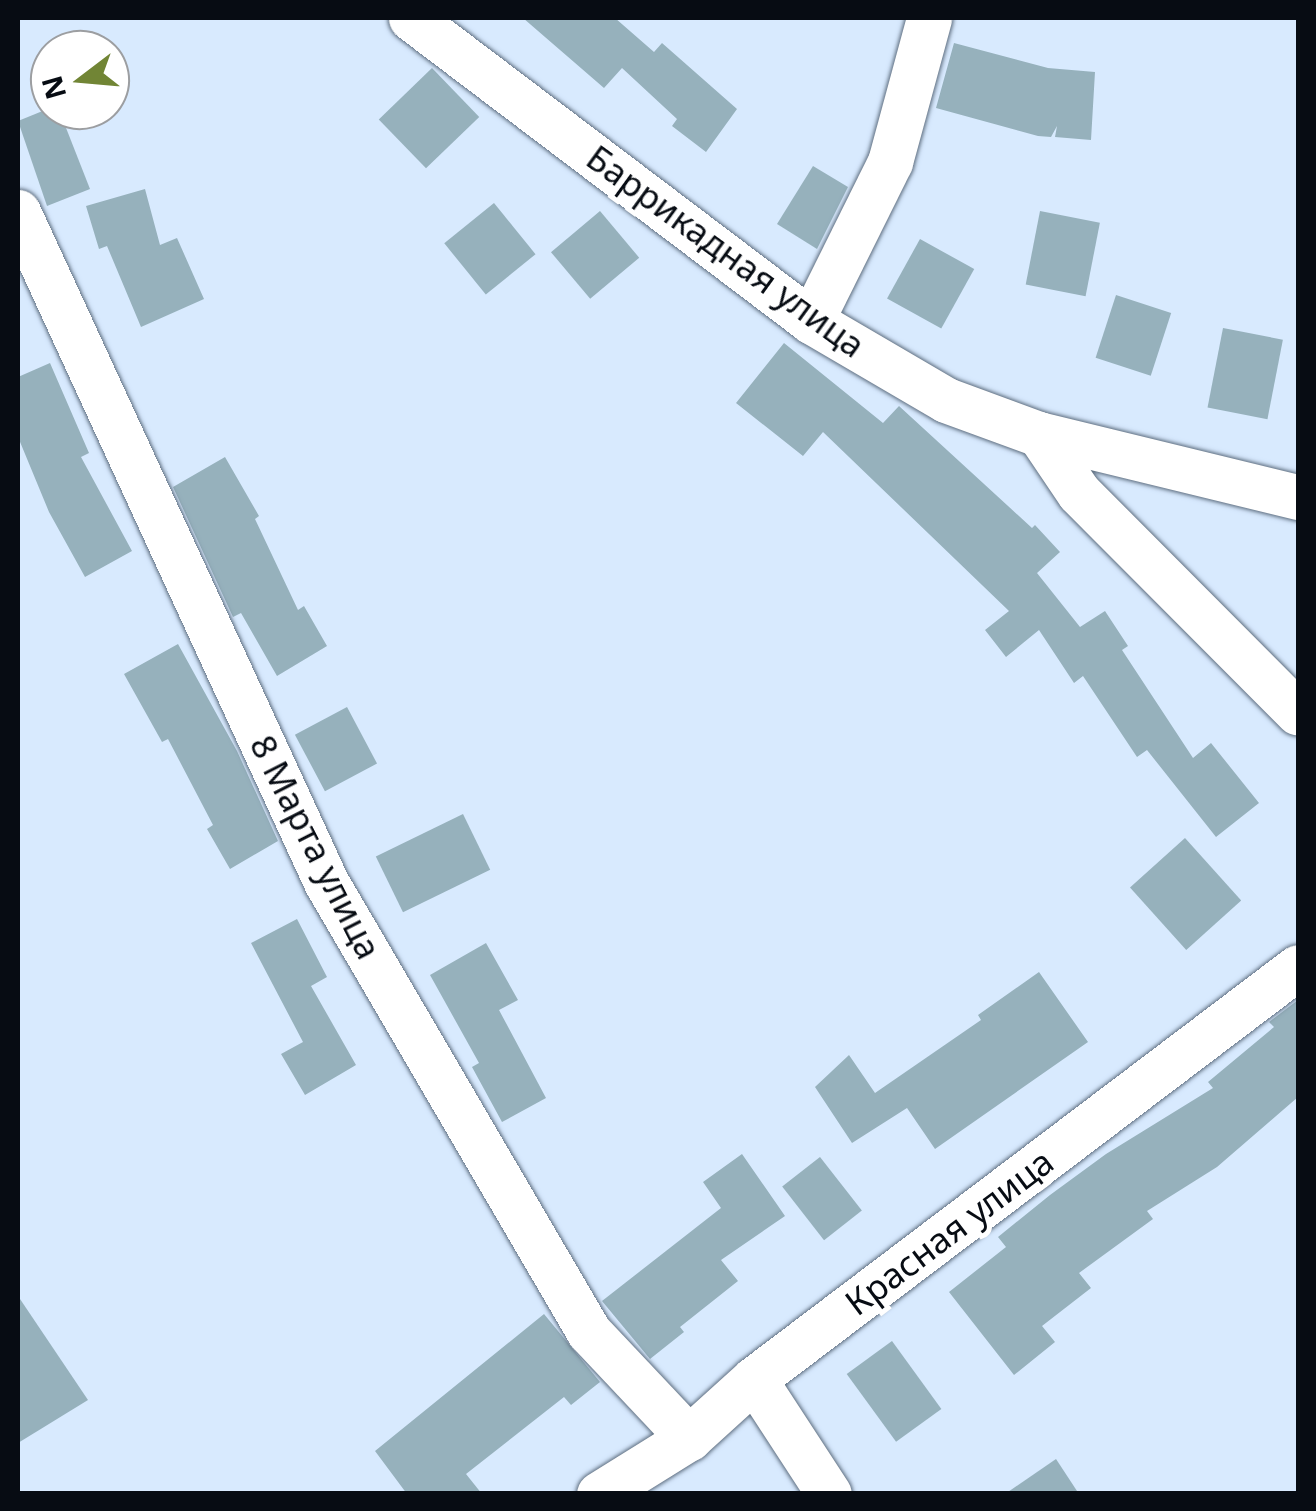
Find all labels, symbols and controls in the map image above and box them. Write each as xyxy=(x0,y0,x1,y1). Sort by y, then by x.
north arrow xyxy=(30,30,130,130)
text: N xyxy=(32,72,74,104)
street label: Баррикадная улица xyxy=(579,136,873,366)
street label: 8 Марта улица xyxy=(242,728,390,966)
street label: Красная улица xyxy=(837,1140,1061,1324)

